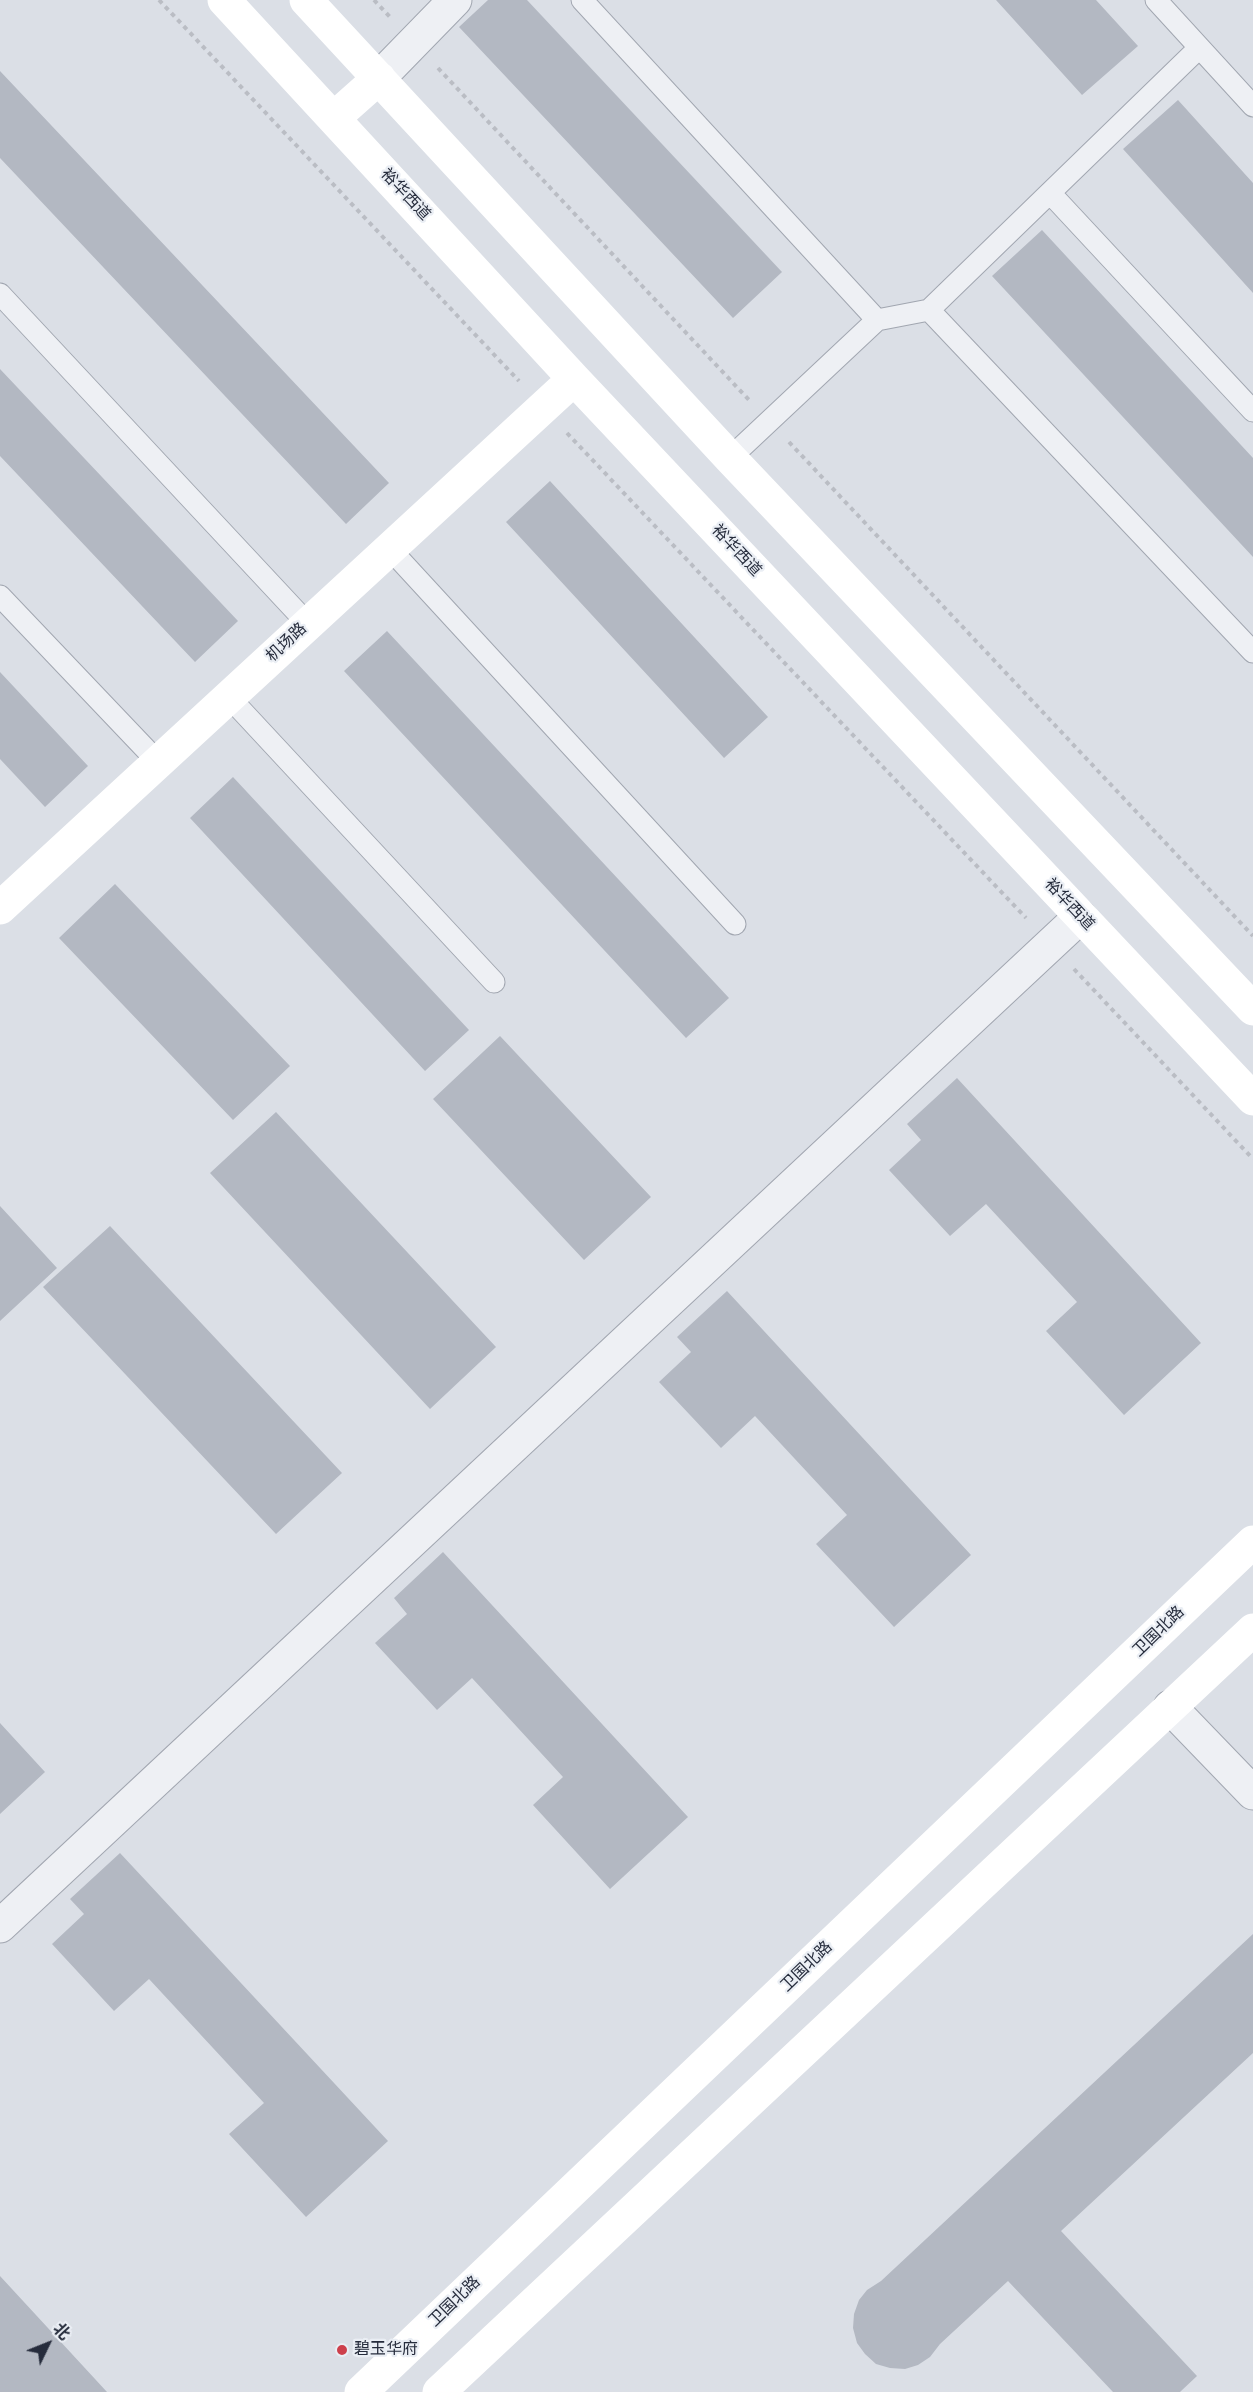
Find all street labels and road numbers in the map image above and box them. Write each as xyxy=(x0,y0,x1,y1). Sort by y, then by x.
street label: 裕华西道 xyxy=(376,165,434,225)
street label: 裕华西道 xyxy=(707,521,765,581)
street label: 机场路 xyxy=(263,620,311,666)
street label: 裕华西道 xyxy=(1040,875,1098,935)
street label: 卫国北路 xyxy=(1129,1603,1189,1661)
street label: 卫国北路 xyxy=(777,1938,837,1996)
street label: 卫国北路 xyxy=(425,2273,485,2331)

